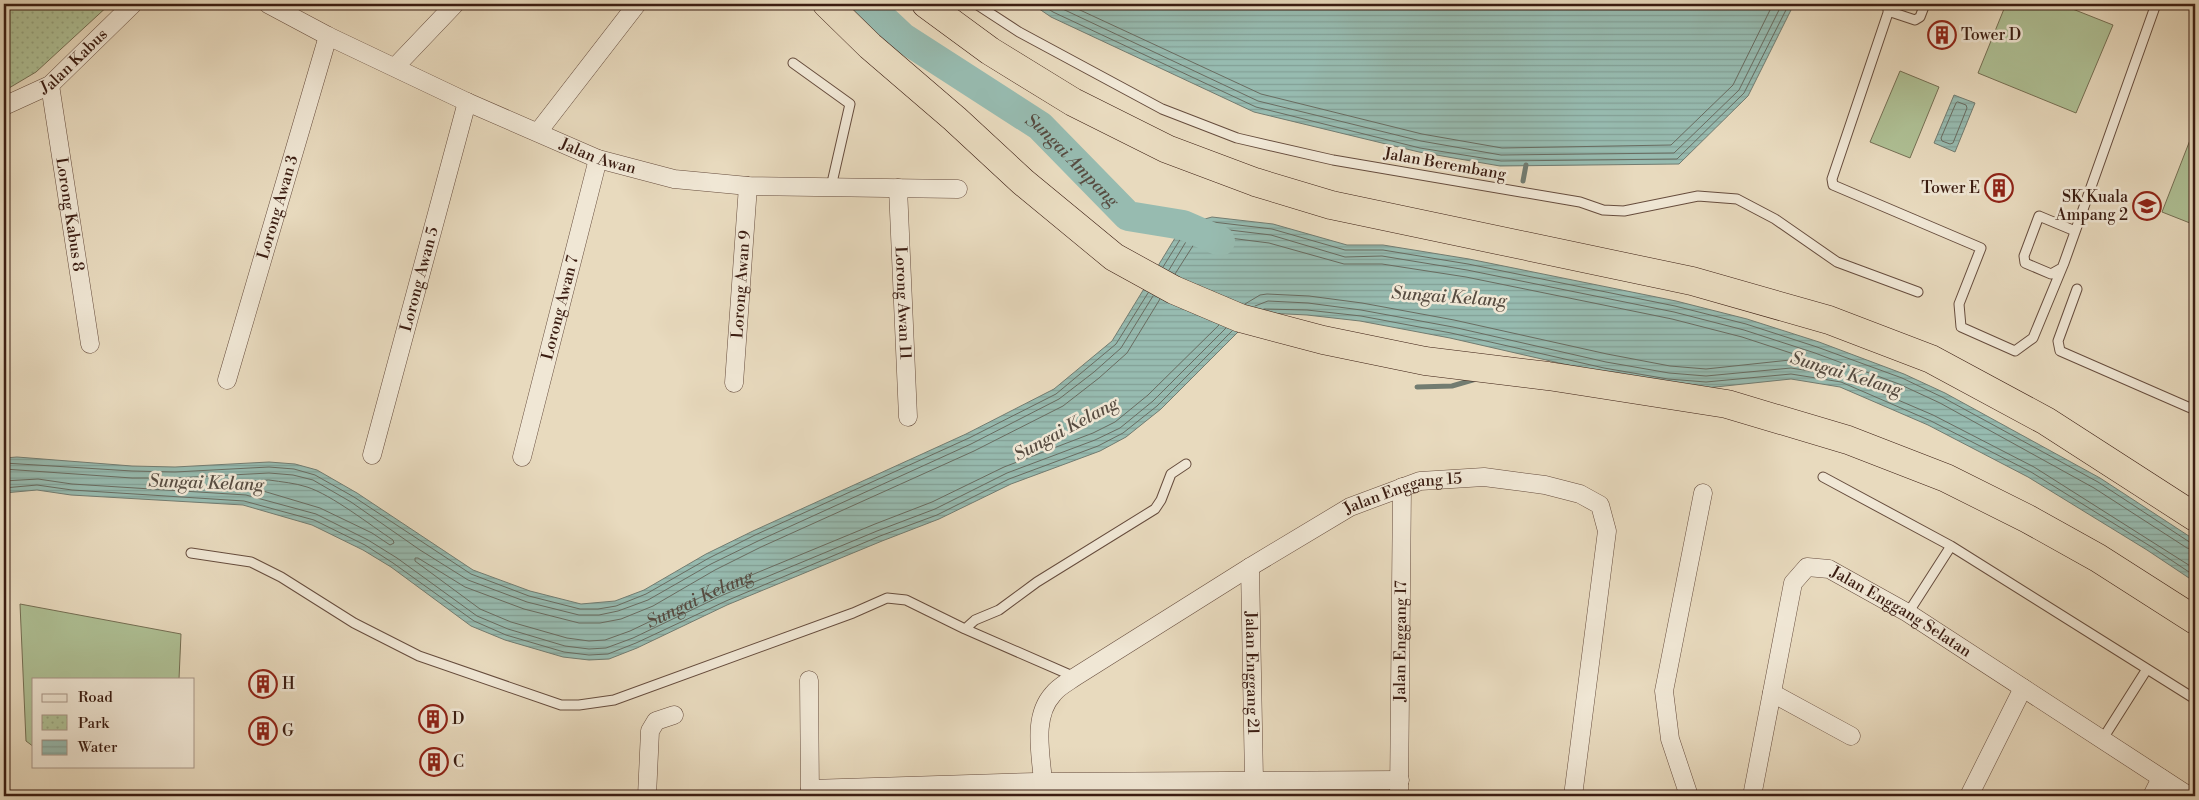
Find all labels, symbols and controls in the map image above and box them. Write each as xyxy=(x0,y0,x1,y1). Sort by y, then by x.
building icon: Tower D xyxy=(1927,20,1957,50)
street label: Jalan Kabus xyxy=(36,24,112,99)
place label: Tower D xyxy=(1961,25,2021,45)
water label: Sungai Ampang xyxy=(1021,108,1125,212)
street label: Jalan Awan xyxy=(556,133,639,179)
street label: Jalan Berembang xyxy=(1381,143,1508,185)
street label: Lorong Awan 3 xyxy=(253,153,303,262)
street label: Lorong Kabus 8 xyxy=(51,156,89,273)
building icon: Tower E xyxy=(1984,173,2014,203)
place label: Tower E xyxy=(1921,178,1980,198)
place label: SK Kuala Ampang 2 xyxy=(2054,187,2129,225)
school or university icon: SK Kuala Ampang 2 xyxy=(2132,191,2162,221)
street label: Lorong Awan 5 xyxy=(396,225,443,334)
street label: Lorong Awan 9 xyxy=(727,229,755,339)
street label: Lorong Awan 11 xyxy=(891,246,915,360)
street label: Lorong Awan 7 xyxy=(537,254,583,362)
water label: Sungai Kelang xyxy=(1391,282,1508,313)
water label: Sungai Kelang xyxy=(1787,346,1905,402)
water label: Sungai Kelang xyxy=(1010,391,1123,466)
street label: Jalan Enggang 15 xyxy=(1339,468,1463,519)
water label: Sungai Kelang xyxy=(148,469,265,497)
street label: Jalan Enggang Selatan xyxy=(1826,561,1976,662)
water label: Sungai Kelang xyxy=(642,564,757,633)
street label: Jalan Enggang 17 xyxy=(1390,580,1411,703)
street label: Jalan Enggang 21 xyxy=(1241,610,1263,735)
building icon: H xyxy=(248,669,278,699)
place label: H xyxy=(282,674,295,694)
legend xyxy=(32,678,195,768)
text: Road xyxy=(78,688,113,707)
building icon: D xyxy=(418,704,448,734)
place label: D xyxy=(452,709,464,729)
text: Park xyxy=(78,714,110,733)
building icon: G xyxy=(248,716,278,746)
place label: G xyxy=(282,721,294,741)
text: Water xyxy=(77,738,118,757)
building icon: C xyxy=(419,747,449,777)
place label: C xyxy=(453,752,464,772)

